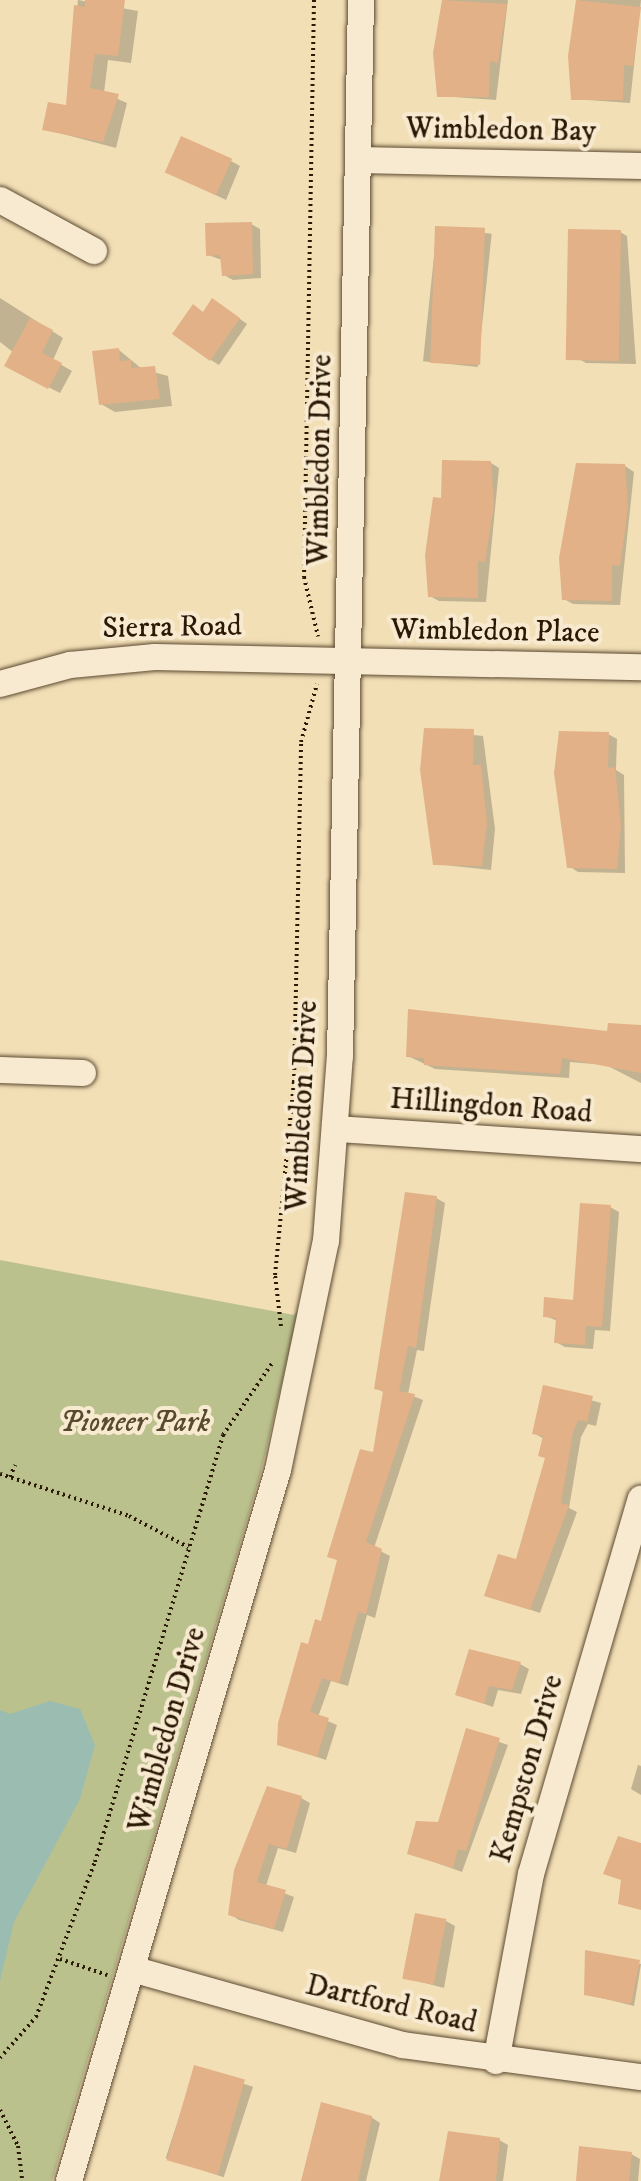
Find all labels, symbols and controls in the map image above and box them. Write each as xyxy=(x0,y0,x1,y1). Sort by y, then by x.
street label: Wimbledon Bay xyxy=(406,111,596,151)
street label: Wimbledon Drive xyxy=(301,354,341,566)
street label: Sierra Road xyxy=(102,609,242,647)
street label: Wimbledon Place xyxy=(390,612,600,652)
street label: Wimbledon Drive xyxy=(279,1000,327,1212)
street label: Hillingdon Road xyxy=(389,1082,593,1132)
park label: Pioneer Park xyxy=(60,1405,210,1441)
street label: Wimbledon Drive xyxy=(122,1623,214,1837)
street label: Kempston Drive xyxy=(484,1671,572,1867)
street label: Dartford Road xyxy=(302,1968,480,2042)

